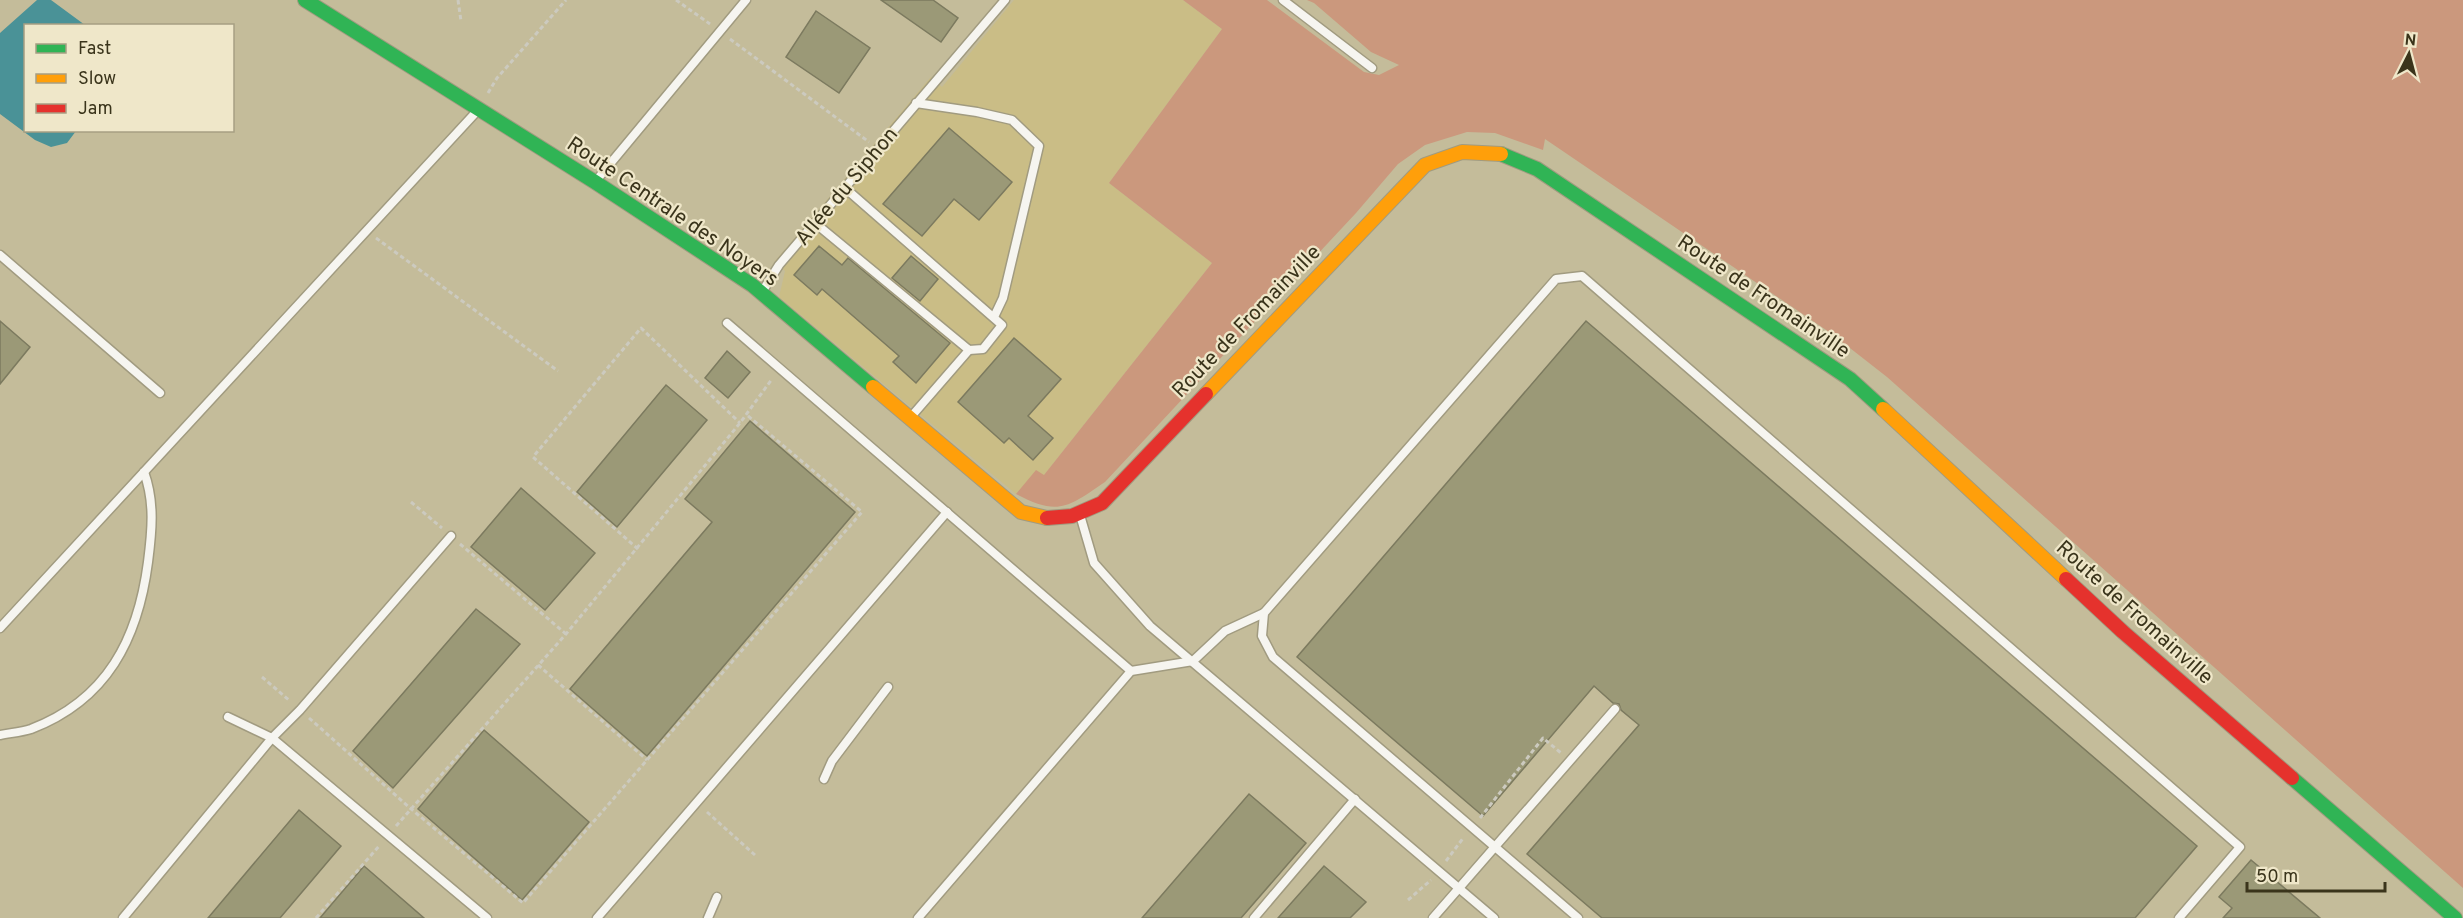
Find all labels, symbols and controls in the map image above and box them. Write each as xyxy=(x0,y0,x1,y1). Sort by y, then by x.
legend xyxy=(24,24,234,132)
north arrow xyxy=(2379,24,2439,84)
text: N xyxy=(2404,31,2417,52)
text: Fast xyxy=(78,38,111,61)
text: Slow xyxy=(78,68,116,91)
text: Jam xyxy=(78,98,113,121)
street label: Allée du Siphon xyxy=(790,122,905,252)
street label: Route Centrale des Noyers xyxy=(561,131,783,293)
street label: Route de Fromainville xyxy=(1672,229,1855,365)
street label: Route de Fromainville xyxy=(1167,240,1327,404)
street label: Route de Fromainville xyxy=(2050,535,2218,691)
scale bar xyxy=(2247,855,2385,893)
text: 50 m xyxy=(2256,866,2298,889)

